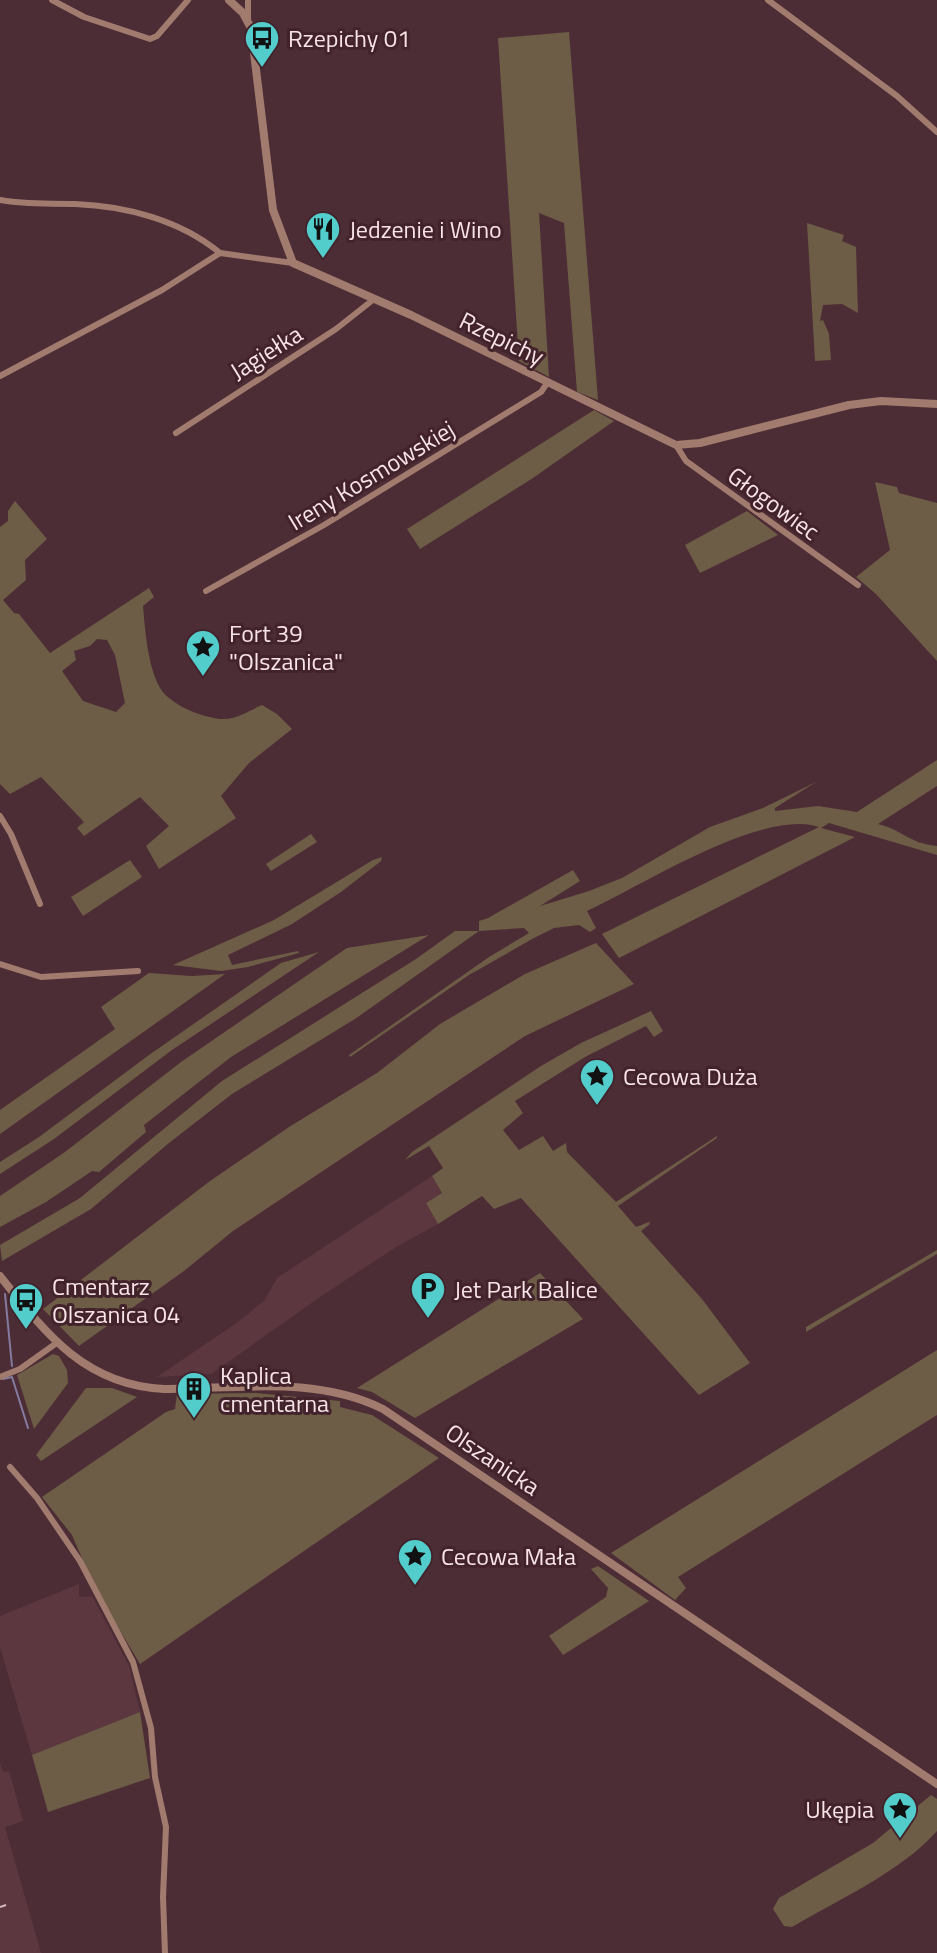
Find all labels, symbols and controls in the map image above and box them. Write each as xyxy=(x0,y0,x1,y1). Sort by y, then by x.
bus stop icon: Rzepichy 01 xyxy=(243,19,281,69)
place label: Rzepichy 01 xyxy=(288,20,411,56)
restaurant icon: Jedzenie i Wino xyxy=(304,210,342,260)
place label: Jedzenie i Wino xyxy=(349,211,502,247)
street label: Rzepichy xyxy=(453,302,551,374)
street label: Jagiełka xyxy=(223,316,309,388)
street label: Ireny Kosmowskiej xyxy=(281,411,461,539)
street label: Głogowiec xyxy=(721,457,827,549)
place label: Fort 39 "Olszanica" xyxy=(229,615,343,679)
place icon: Fort 39 "Olszanica" xyxy=(184,628,222,678)
place icon: Cecowa Duża xyxy=(578,1057,616,1107)
place label: Cecowa Duża xyxy=(623,1058,757,1094)
place label: Cmentarz Olszanica 04 xyxy=(52,1268,180,1332)
parking icon: Jet Park Balice xyxy=(409,1270,447,1320)
place label: Jet Park Balice xyxy=(454,1271,598,1307)
bus stop icon: Cmentarz Olszanica 04 xyxy=(7,1281,45,1331)
place label: Kaplica cmentarna xyxy=(220,1357,329,1421)
building icon: Kaplica cmentarna xyxy=(175,1370,213,1420)
street label: Olszanicka xyxy=(438,1414,548,1504)
place icon: Cecowa Mała xyxy=(396,1537,434,1587)
place label: Cecowa Mała xyxy=(441,1538,576,1574)
place icon: Ukępia xyxy=(881,1790,919,1840)
place label: Ukępia xyxy=(805,1791,874,1827)

